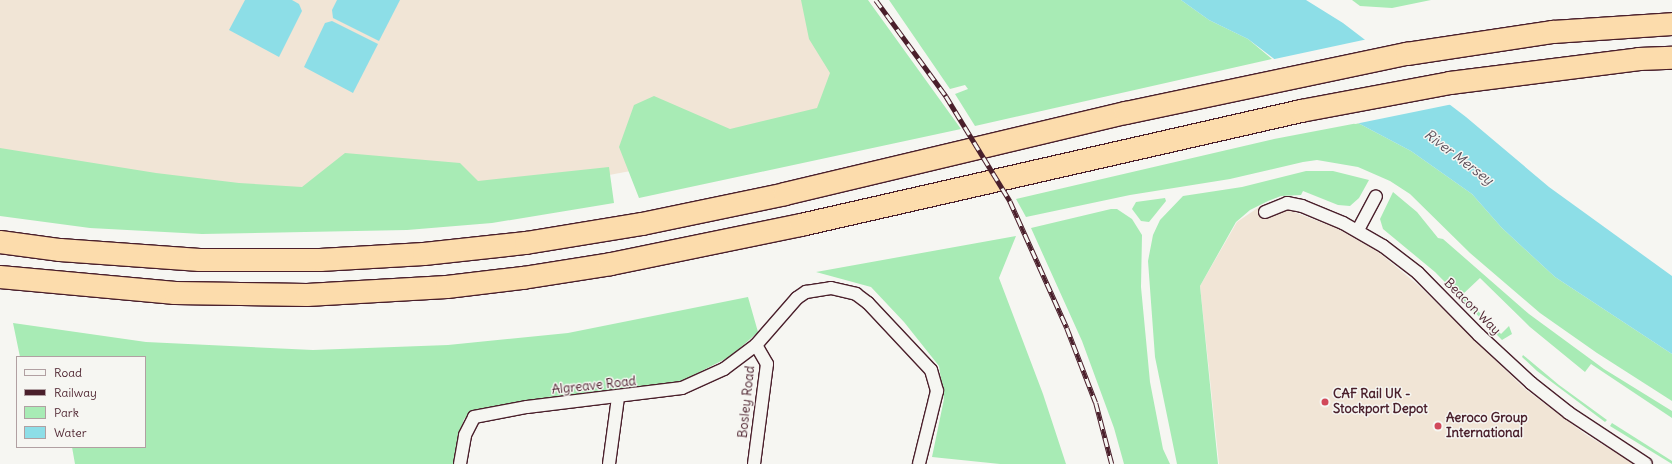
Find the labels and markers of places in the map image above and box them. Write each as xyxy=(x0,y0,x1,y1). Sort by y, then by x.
place label: CAF Rail UK - Stockport Depot xyxy=(1333,387,1428,418)
marker: CAF Rail UK - Stockport Depot xyxy=(1320,397,1330,407)
place label: Aeroco Group International xyxy=(1446,411,1528,442)
marker: Aeroco Group International xyxy=(1433,421,1443,431)

